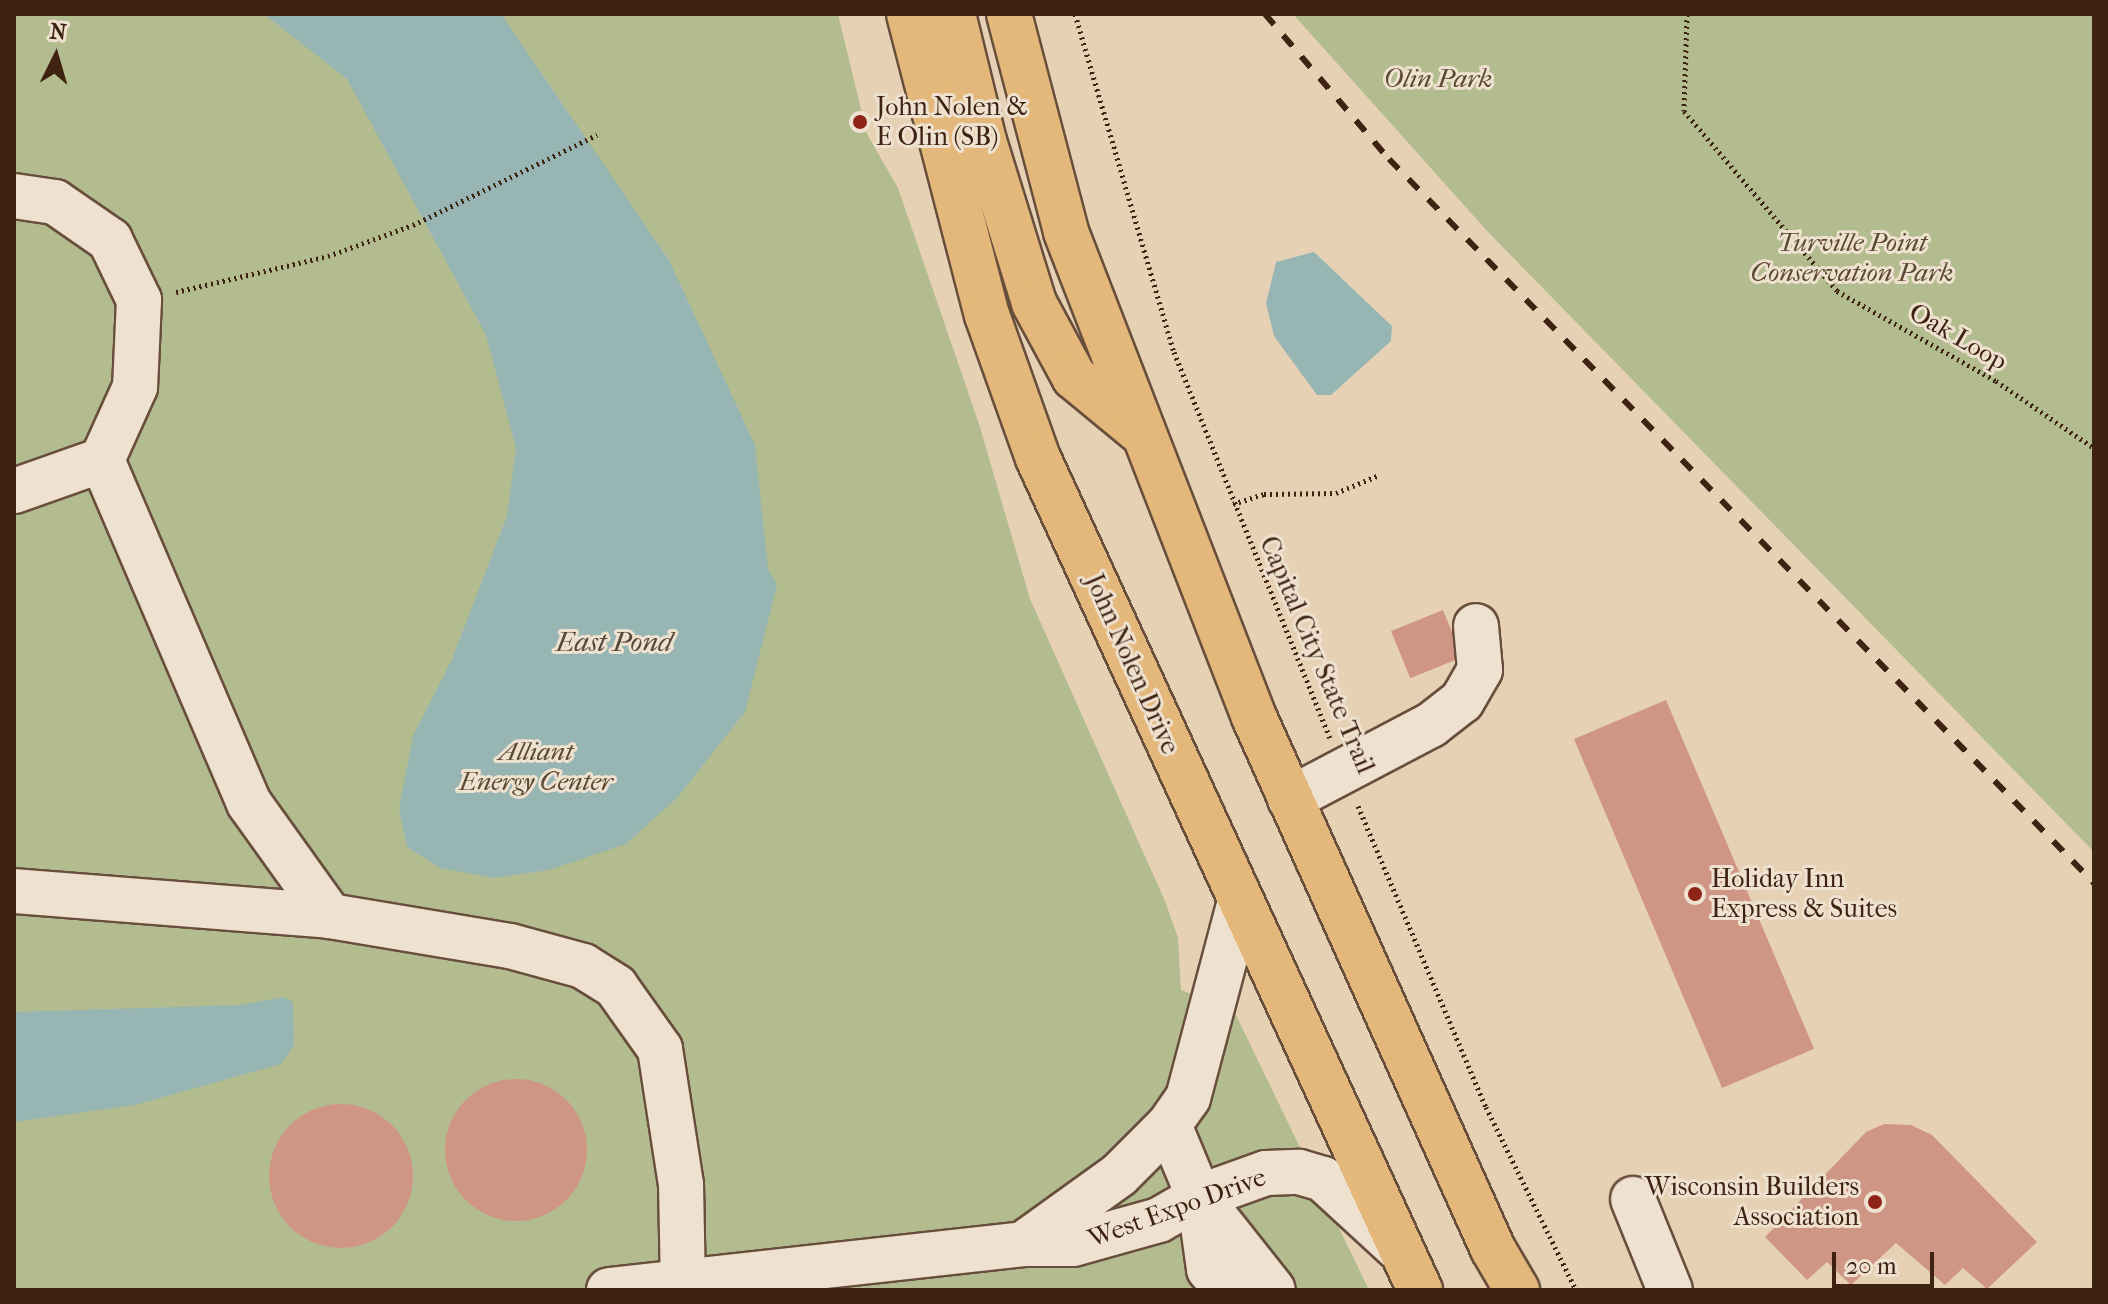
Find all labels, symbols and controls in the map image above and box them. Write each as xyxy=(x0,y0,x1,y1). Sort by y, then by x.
north arrow xyxy=(16,16,96,96)
text: N xyxy=(49,18,68,46)
park label: Olin Park xyxy=(1383,63,1493,95)
place label: John Nolen & E Olin (SB) xyxy=(876,91,1028,152)
marker: John Nolen & E Olin (SB) xyxy=(851,113,869,131)
park label: Turville Point Conservation Park xyxy=(1751,227,1953,288)
street label: Oak Loop xyxy=(1903,297,2013,377)
street label: Capital City State Trail xyxy=(1253,532,1381,778)
street label: John Nolen Drive xyxy=(1078,569,1186,759)
water label: East Pond xyxy=(556,625,672,659)
park label: Alliant Energy Center xyxy=(459,736,613,798)
place label: Holiday Inn Express & Suites xyxy=(1711,863,1897,924)
marker: Holiday Inn Express & Suites xyxy=(1686,885,1704,903)
street label: West Expo Drive xyxy=(1084,1161,1270,1255)
place label: Wisconsin Builders Association xyxy=(1645,1171,1859,1232)
marker: Wisconsin Builders Association xyxy=(1866,1193,1884,1211)
scale bar xyxy=(1836,1236,1938,1286)
text: 20 m xyxy=(1846,1252,1897,1280)

